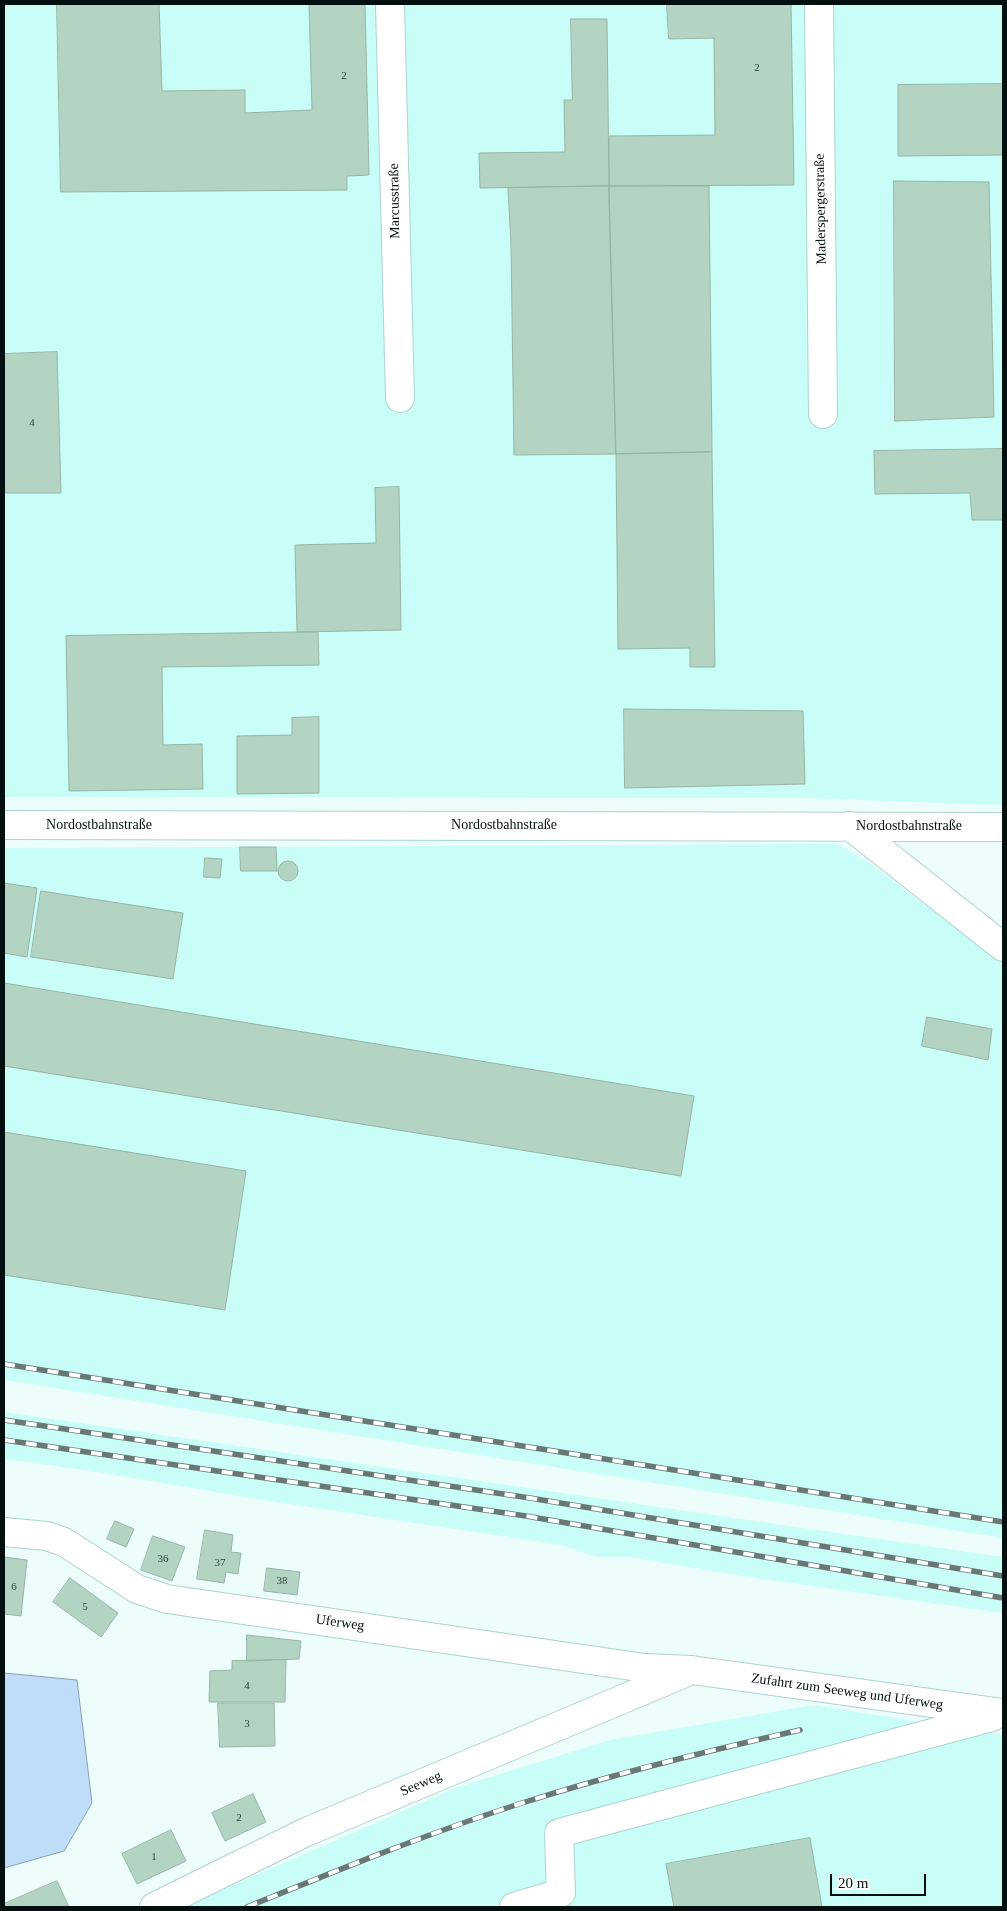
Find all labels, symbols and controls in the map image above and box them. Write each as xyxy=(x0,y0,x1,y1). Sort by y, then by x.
house number: 2 xyxy=(754,61,760,75)
house number: 2 xyxy=(341,69,347,83)
street label: Maderspergerstraße xyxy=(812,153,830,265)
street label: Marcusstraße xyxy=(386,163,404,239)
house number: 4 xyxy=(29,416,35,430)
street label: Nordostbahnstraße xyxy=(46,817,152,833)
street label: Nordostbahnstraße xyxy=(451,817,557,833)
street label: Nordostbahnstraße xyxy=(856,818,962,834)
house number: 36 xyxy=(158,1552,168,1566)
house number: 37 xyxy=(214,1556,226,1570)
house number: 38 xyxy=(276,1574,288,1588)
house number: 6 xyxy=(11,1580,17,1594)
house number: 5 xyxy=(82,1600,88,1614)
street label: Uferweg xyxy=(315,1611,365,1635)
street label: Zufahrt zum Seeweg und Uferweg xyxy=(750,1670,944,1714)
house number: 4 xyxy=(244,1679,250,1693)
house number: 3 xyxy=(244,1717,250,1731)
street label: Seeweg xyxy=(398,1768,444,1800)
house number: 2 xyxy=(236,1811,242,1825)
house number: 1 xyxy=(151,1850,157,1864)
scale bar xyxy=(832,1864,928,1896)
text: 20 m xyxy=(838,1875,868,1891)

